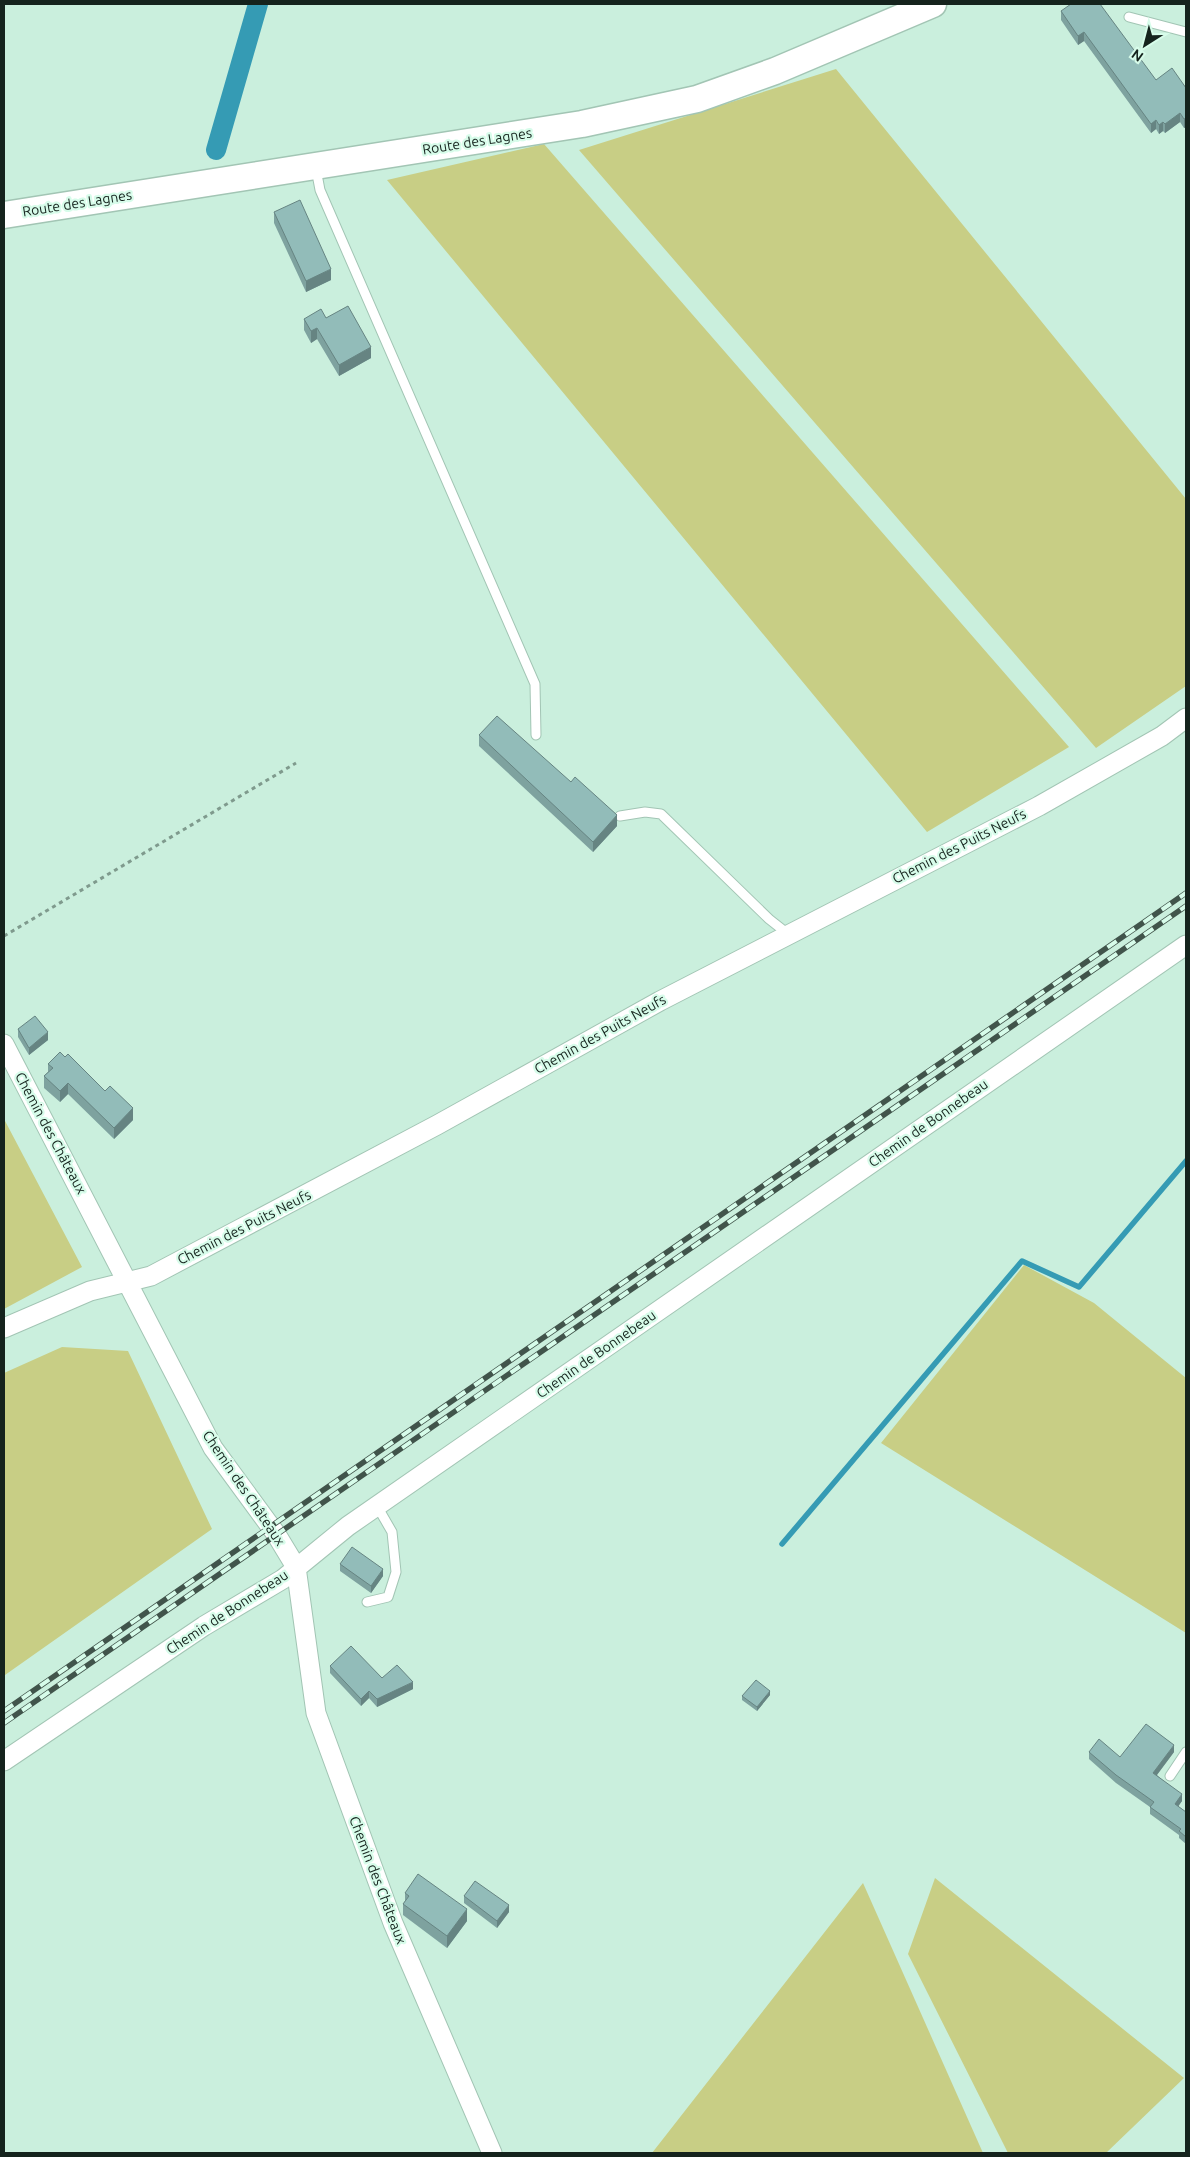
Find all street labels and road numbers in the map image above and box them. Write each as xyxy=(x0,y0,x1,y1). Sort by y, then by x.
street label: Route des Lagnes xyxy=(421,124,533,158)
street label: Route des Lagnes xyxy=(21,186,133,220)
street label: Chemin des Puits Neufs xyxy=(889,805,1029,887)
street label: Chemin des Puits Neufs xyxy=(531,991,669,1077)
street label: Chemin des Châteaux xyxy=(12,1069,90,1197)
street label: Chemin de Bonnebeau xyxy=(865,1076,991,1170)
street label: Chemin des Puits Neufs xyxy=(174,1186,314,1268)
street label: Chemin de Bonnebeau xyxy=(533,1307,659,1401)
street label: Chemin des Châteaux xyxy=(200,1427,288,1549)
street label: Chemin de Bonnebeau xyxy=(163,1567,291,1657)
street label: Chemin des Châteaux xyxy=(346,1814,410,1946)

